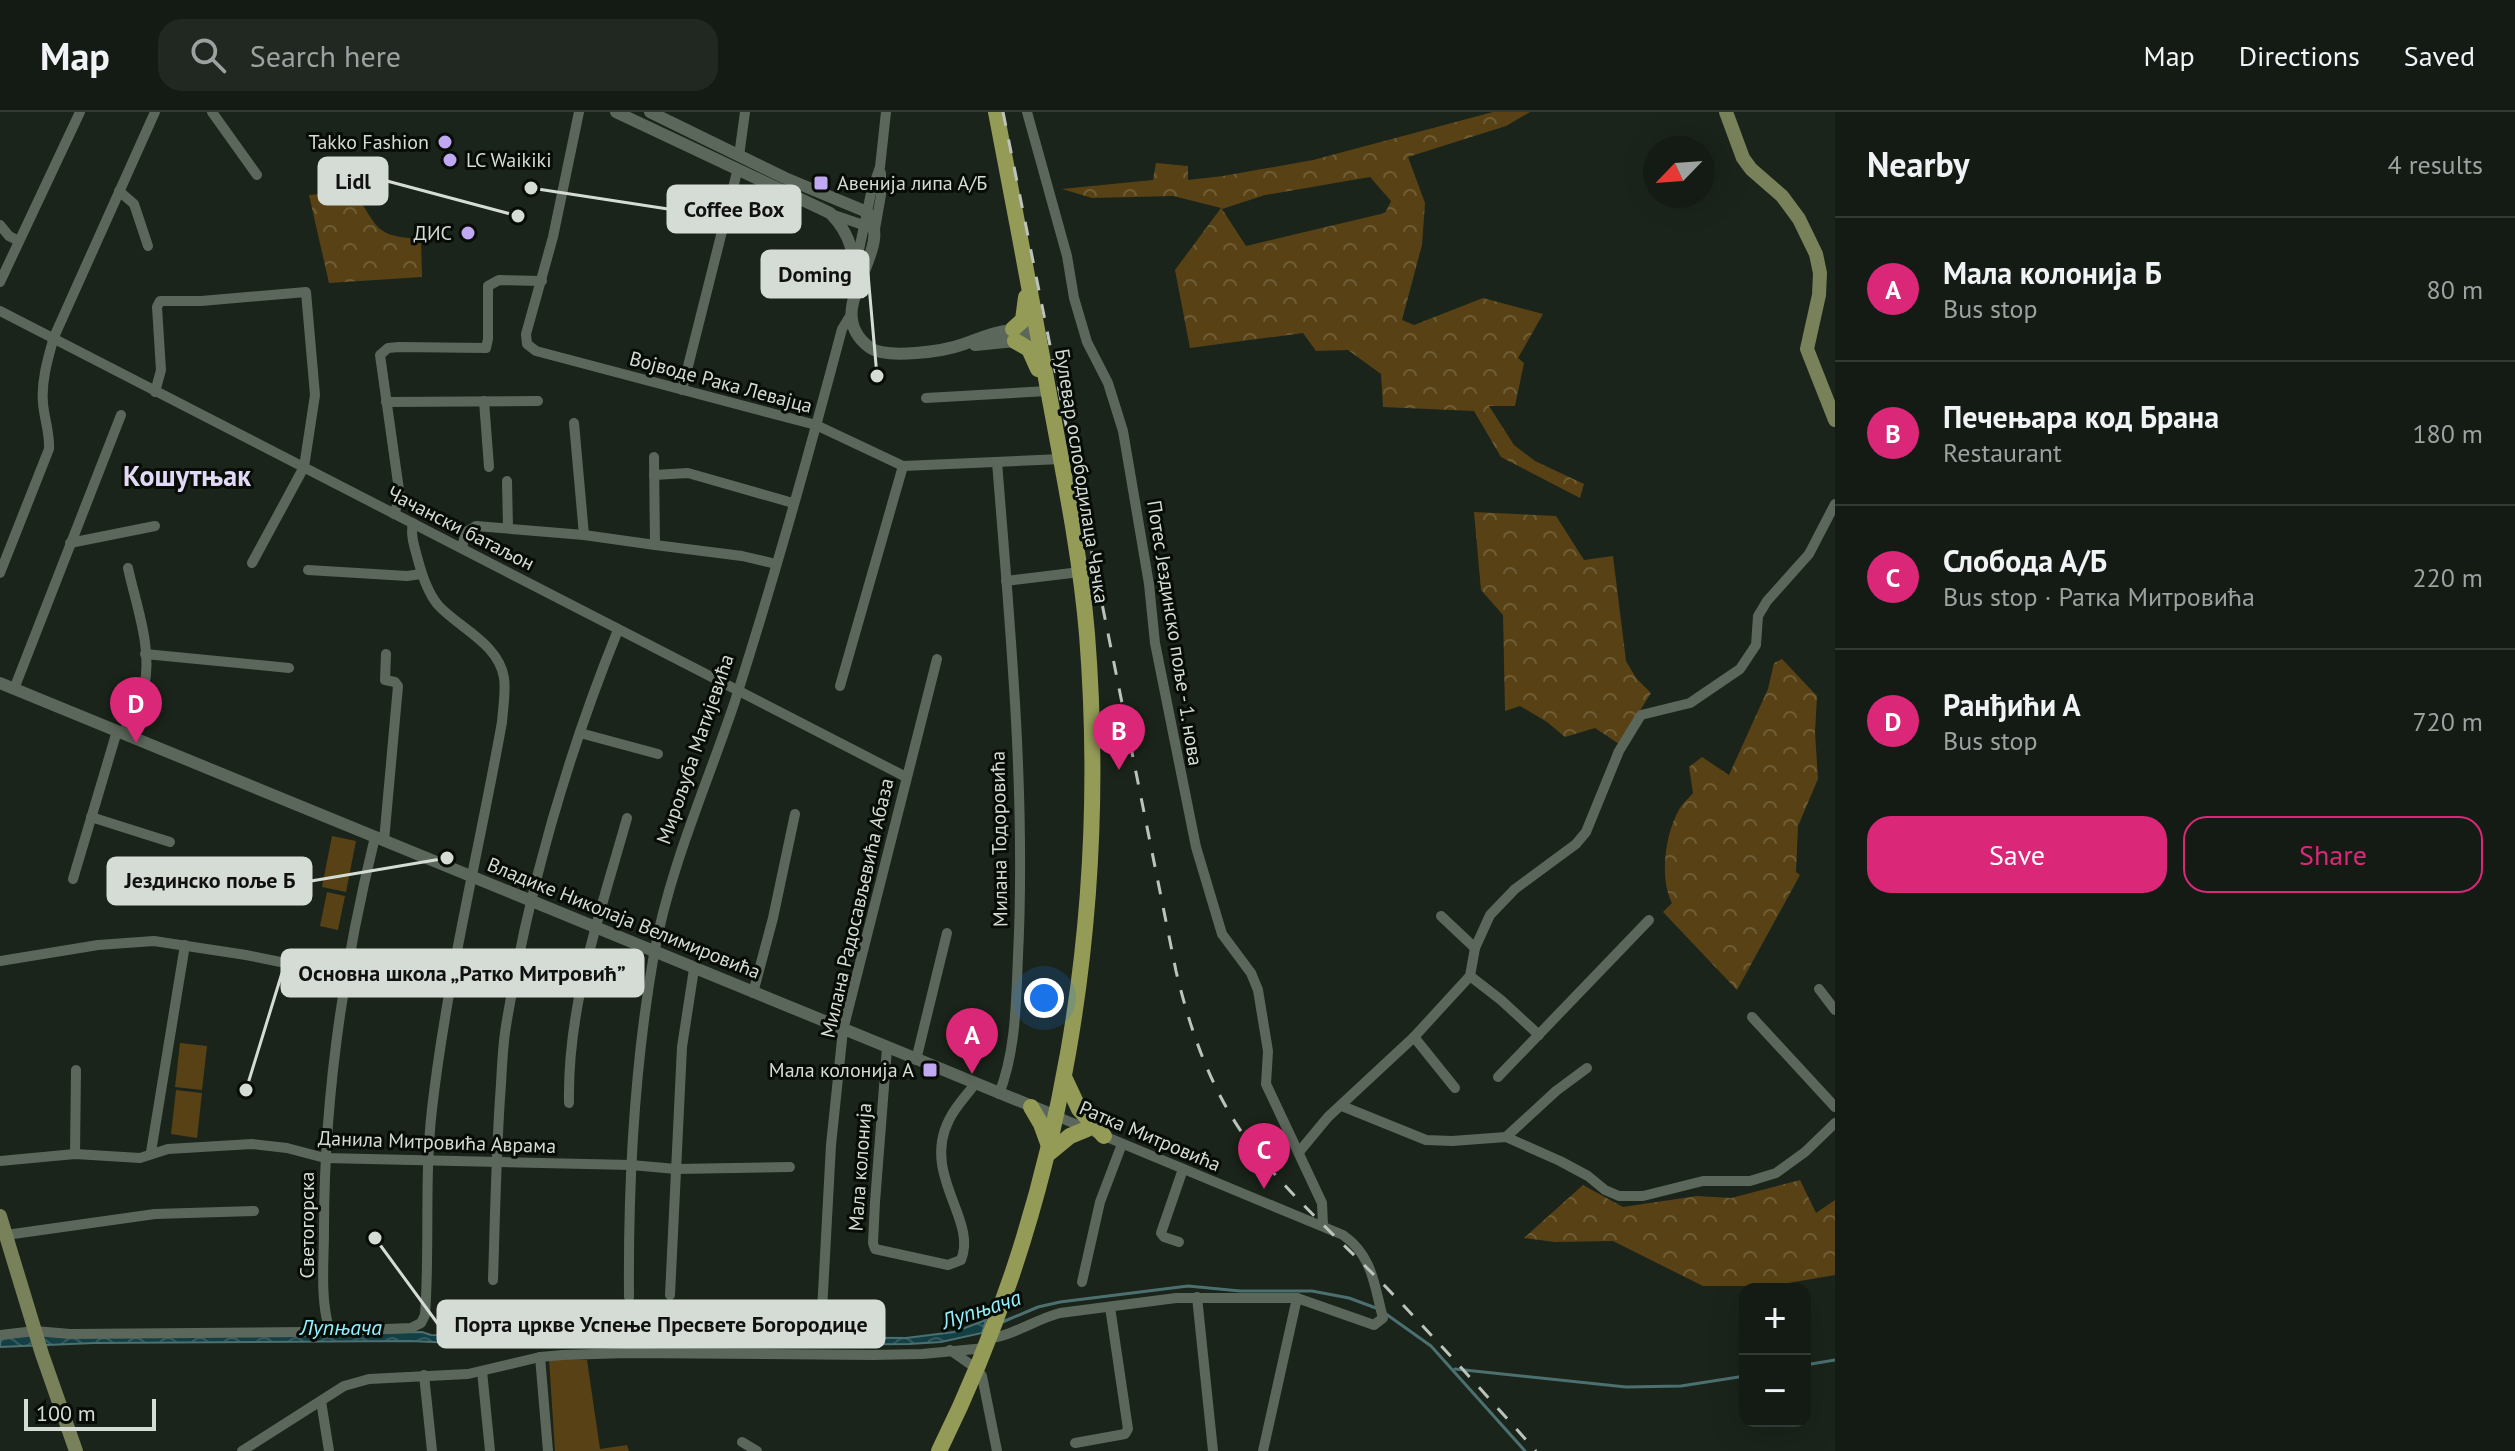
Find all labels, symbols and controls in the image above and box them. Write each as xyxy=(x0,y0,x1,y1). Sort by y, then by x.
search box xyxy=(158,19,718,91)
text: Map xyxy=(40,31,110,80)
icon: search xyxy=(186,33,230,77)
text: Search here xyxy=(250,36,401,75)
text: Map xyxy=(2144,37,2195,74)
text: Directions xyxy=(2239,37,2360,74)
text: Saved xyxy=(2404,37,2475,74)
place label: Takko Fashion xyxy=(308,129,429,155)
marker: Takko Fashion xyxy=(436,133,454,151)
north arrow xyxy=(1643,136,1715,208)
text: Nearby xyxy=(1867,142,1969,186)
place label: LC Waikiki xyxy=(466,147,552,173)
text: 4 results xyxy=(2388,148,2483,181)
marker: LC Waikiki xyxy=(441,151,459,169)
callout: Lidl xyxy=(319,158,387,204)
text: Lidl xyxy=(335,167,371,195)
place label: Авенија липа А/Б xyxy=(837,170,987,196)
marker: Авенија липа А/Б xyxy=(812,174,830,192)
callout: Coffee Box xyxy=(668,186,800,232)
text: Coffee Box xyxy=(684,195,785,223)
place label: ДИС xyxy=(414,220,452,246)
marker: ДИС xyxy=(459,224,477,242)
callout: Doming xyxy=(762,251,868,297)
text: Мала колонија Б xyxy=(1943,253,2162,292)
text: Doming xyxy=(778,260,852,288)
text: A xyxy=(1885,273,1901,306)
text: 80 m xyxy=(2427,273,2483,306)
text: Bus stop xyxy=(1943,292,2038,325)
street label: Војводе Рака Левајца xyxy=(627,345,815,419)
street label: Булевар ослободилаца Чачка xyxy=(1049,347,1115,605)
text: Печењара код Брана xyxy=(1943,397,2219,436)
text: B xyxy=(1885,417,1901,450)
text: 180 m xyxy=(2412,417,2483,450)
text: Restaurant xyxy=(1943,436,2062,469)
district label: Кошутњак xyxy=(123,457,251,494)
street label: Чачански батаљон xyxy=(383,480,539,576)
street label: Потес Јездинско поље - 1. нова xyxy=(1141,498,1209,768)
text: Слобода А/Б xyxy=(1943,541,2107,580)
text: C xyxy=(1886,561,1900,594)
text: 220 m xyxy=(2412,561,2483,594)
text: Bus stop · Ратка Митровића xyxy=(1943,580,2255,613)
street label: Мирољуба Матијевића xyxy=(650,651,740,847)
pin: D xyxy=(110,677,162,743)
text: Ранђићи А xyxy=(1943,685,2081,724)
pin: B xyxy=(1093,704,1145,770)
text: D xyxy=(1885,705,1901,738)
text: 720 m xyxy=(2412,705,2483,738)
text: Bus stop xyxy=(1943,724,2038,757)
street label: Милана Тодоровића xyxy=(984,751,1014,927)
street label: Милана Радосављевића Абаза xyxy=(814,776,900,1040)
button: Save xyxy=(1867,816,2167,893)
button: Share xyxy=(2183,816,2483,893)
street label: Владике Николаја Велимировића xyxy=(483,851,765,985)
callout: Јездинско поље Б xyxy=(108,858,311,904)
text: Јездинско поље Б xyxy=(123,866,296,894)
callout: Основна школа „Ратко Митровић” xyxy=(282,950,643,996)
text: Основна школа „Ратко Митровић” xyxy=(298,959,626,987)
your location xyxy=(1024,978,1064,1018)
pin: A xyxy=(946,1008,998,1074)
place label: Мала колонија А xyxy=(769,1057,914,1083)
marker: Мала колонија А xyxy=(921,1061,939,1079)
street label: Ратка Митровића xyxy=(1075,1094,1225,1178)
street label: Мала колонија xyxy=(843,1102,877,1232)
pin: C xyxy=(1238,1123,1290,1189)
street label: Данила Митровића Аврама xyxy=(317,1125,557,1159)
street label: Светогорска xyxy=(294,1171,320,1279)
water label: Лупњача xyxy=(937,1283,1025,1335)
map controls xyxy=(1739,1283,1811,1427)
button: + xyxy=(1739,1283,1811,1355)
callout: Порта цркве Успење Пресвете Богородице xyxy=(438,1301,884,1347)
text: Порта цркве Успење Пресвете Богородице xyxy=(454,1310,868,1338)
water label: Лупњача xyxy=(299,1313,382,1341)
button: − xyxy=(1739,1355,1811,1427)
scale bar xyxy=(24,1395,156,1431)
text: 100 m xyxy=(36,1399,96,1427)

